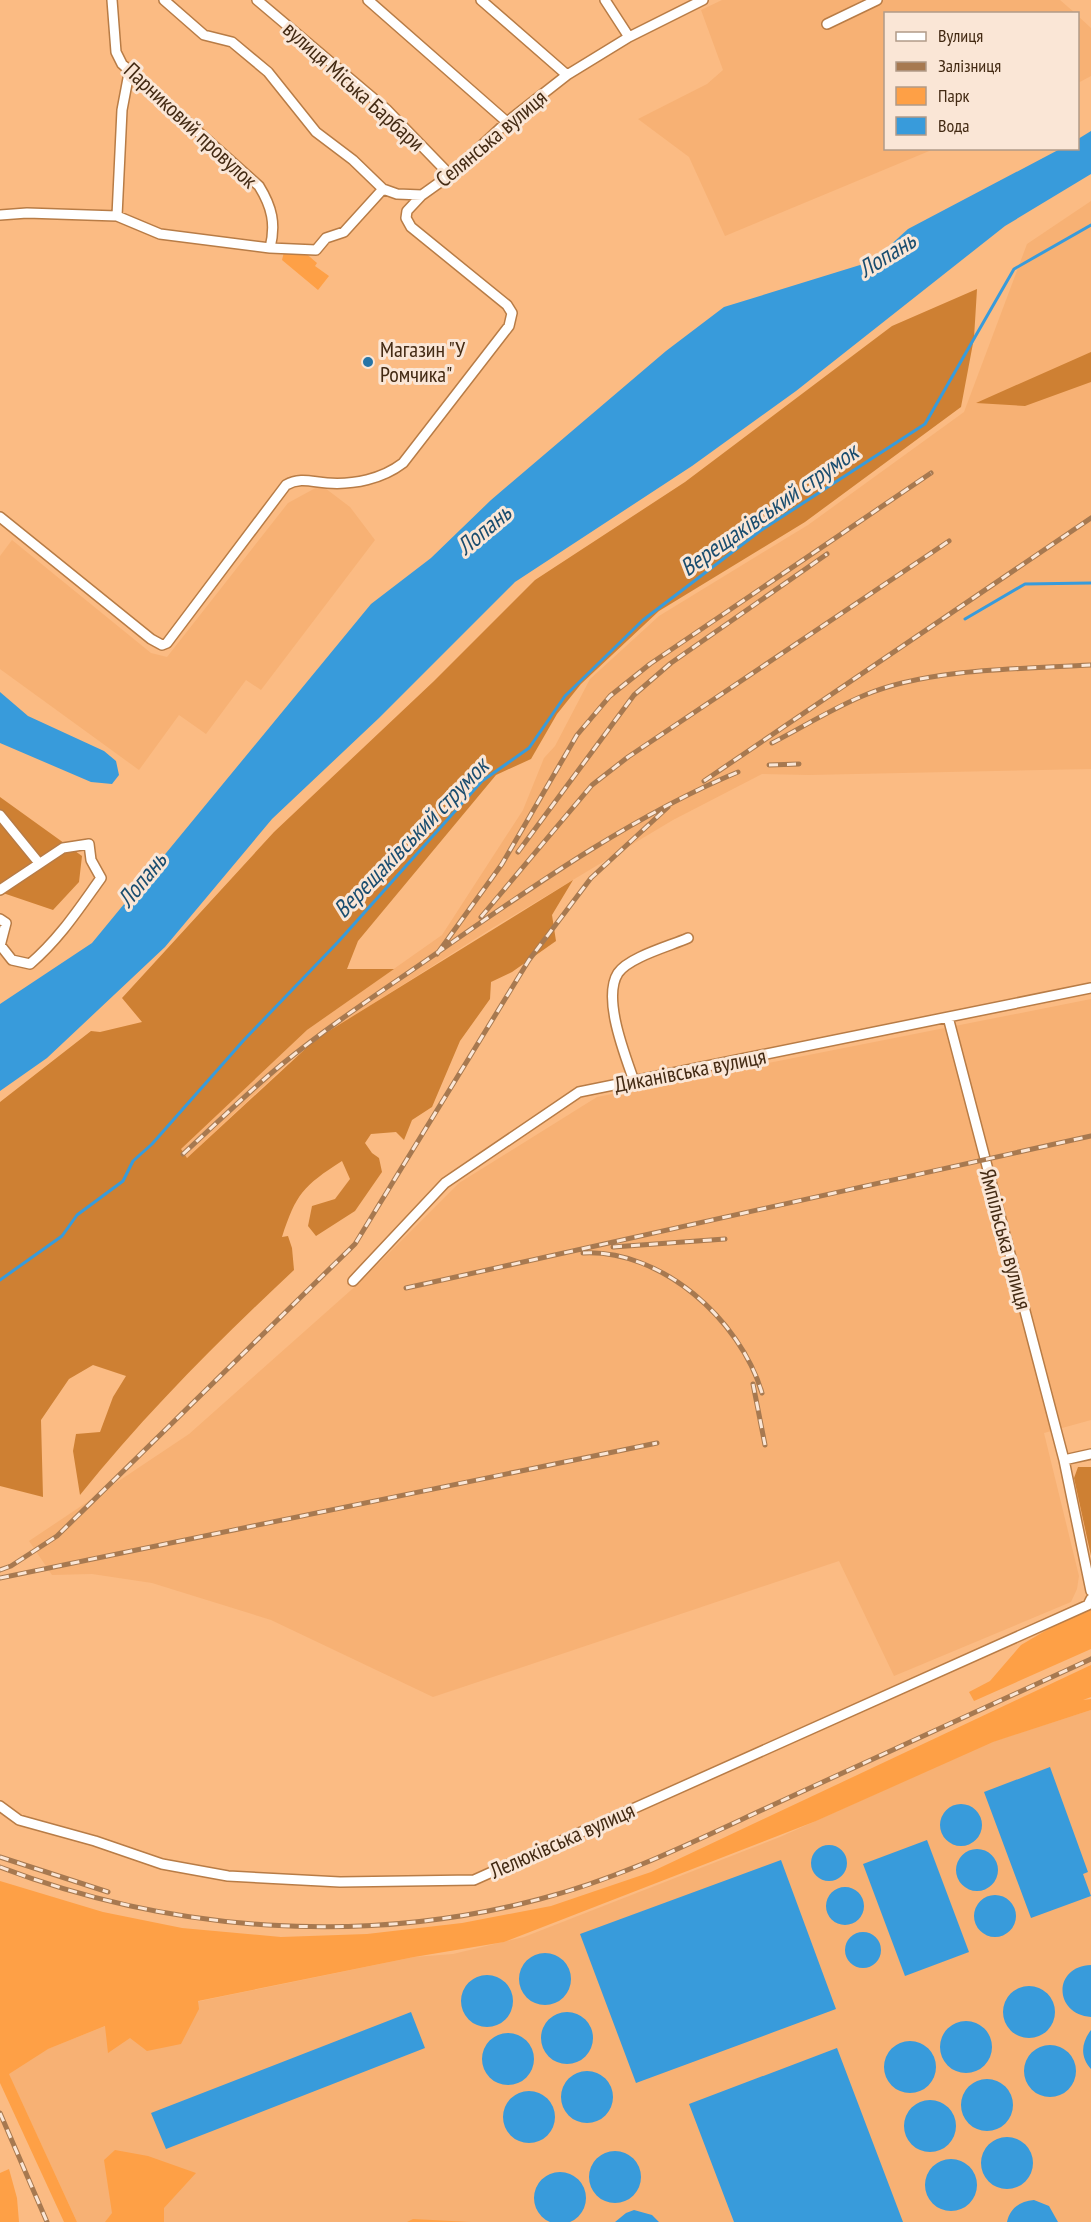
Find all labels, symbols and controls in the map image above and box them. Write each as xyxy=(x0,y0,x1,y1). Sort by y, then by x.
legend xyxy=(884,12,1079,150)
street label: вулиця Міська Барбари xyxy=(277,15,431,157)
text: Вулиця xyxy=(938,24,983,47)
text: Залізниця xyxy=(938,54,1001,77)
street label: Парниковий провулок xyxy=(118,56,264,194)
street label: Селянська вулиця xyxy=(430,83,552,193)
text: Парк xyxy=(938,84,969,107)
text: Вода xyxy=(938,114,969,137)
water label: Лопань xyxy=(851,225,922,285)
place label: Магазин "У Ромчика" xyxy=(380,335,465,388)
marker: Магазин "У Ромчика" xyxy=(361,355,375,369)
water label: Верещаківський струмок xyxy=(674,435,866,583)
water label: Лопань xyxy=(449,497,518,562)
water label: Верещаківський струмок xyxy=(326,749,497,924)
water label: Лопань xyxy=(109,845,174,914)
street label: Диканівська вулиця xyxy=(612,1042,768,1098)
street label: Ямпільська вулиця xyxy=(974,1165,1038,1313)
street label: Лелюківська вулиця xyxy=(484,1796,639,1885)

